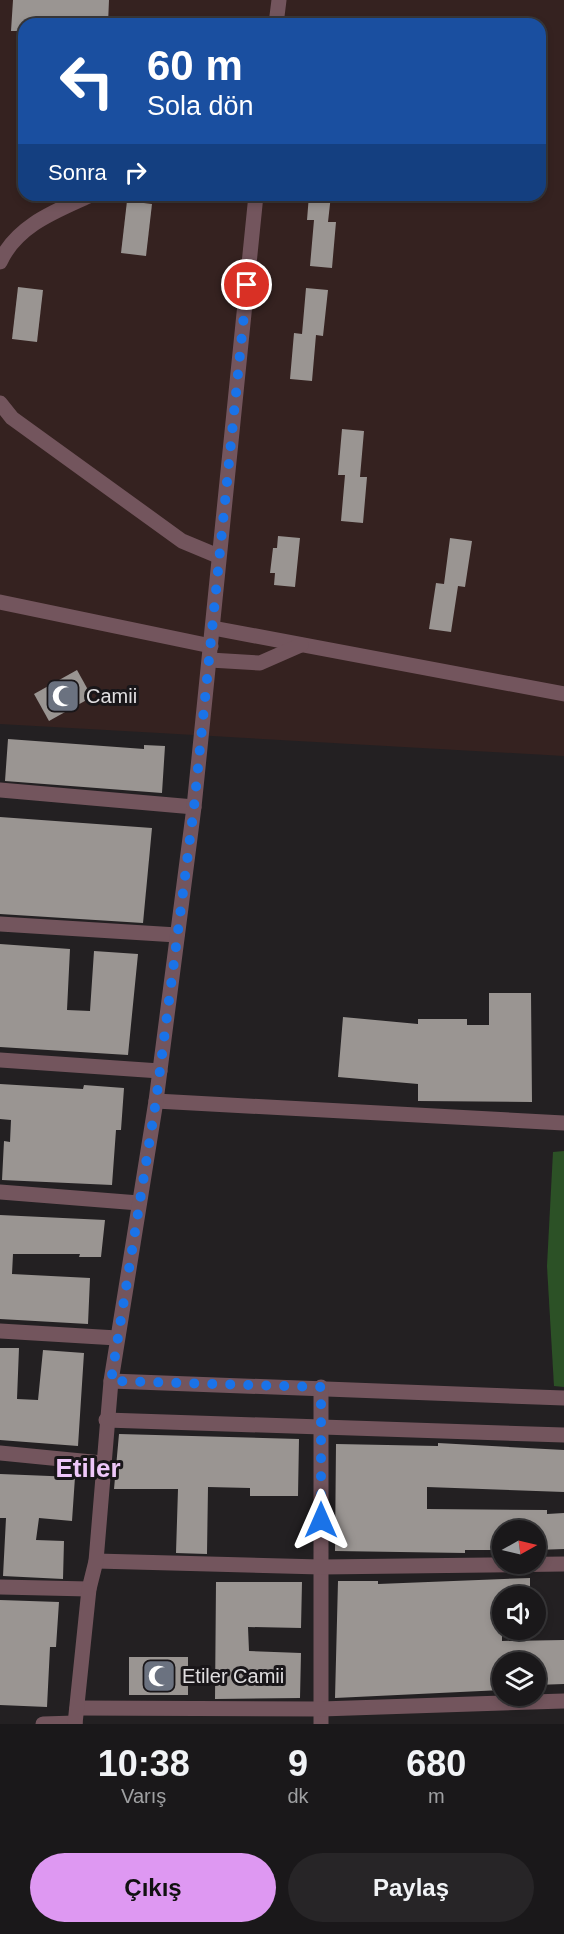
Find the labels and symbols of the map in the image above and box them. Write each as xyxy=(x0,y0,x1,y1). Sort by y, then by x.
pin xyxy=(221,259,272,310)
mosque icon: Camii xyxy=(45,678,81,714)
place label: Camii xyxy=(86,685,137,707)
district label: Etiler xyxy=(55,1453,121,1483)
position arrow xyxy=(289,1488,353,1552)
north arrow xyxy=(492,1520,546,1574)
mosque icon: Etiler Camii xyxy=(141,1658,177,1694)
place label: Etiler Camii xyxy=(182,1665,284,1687)

